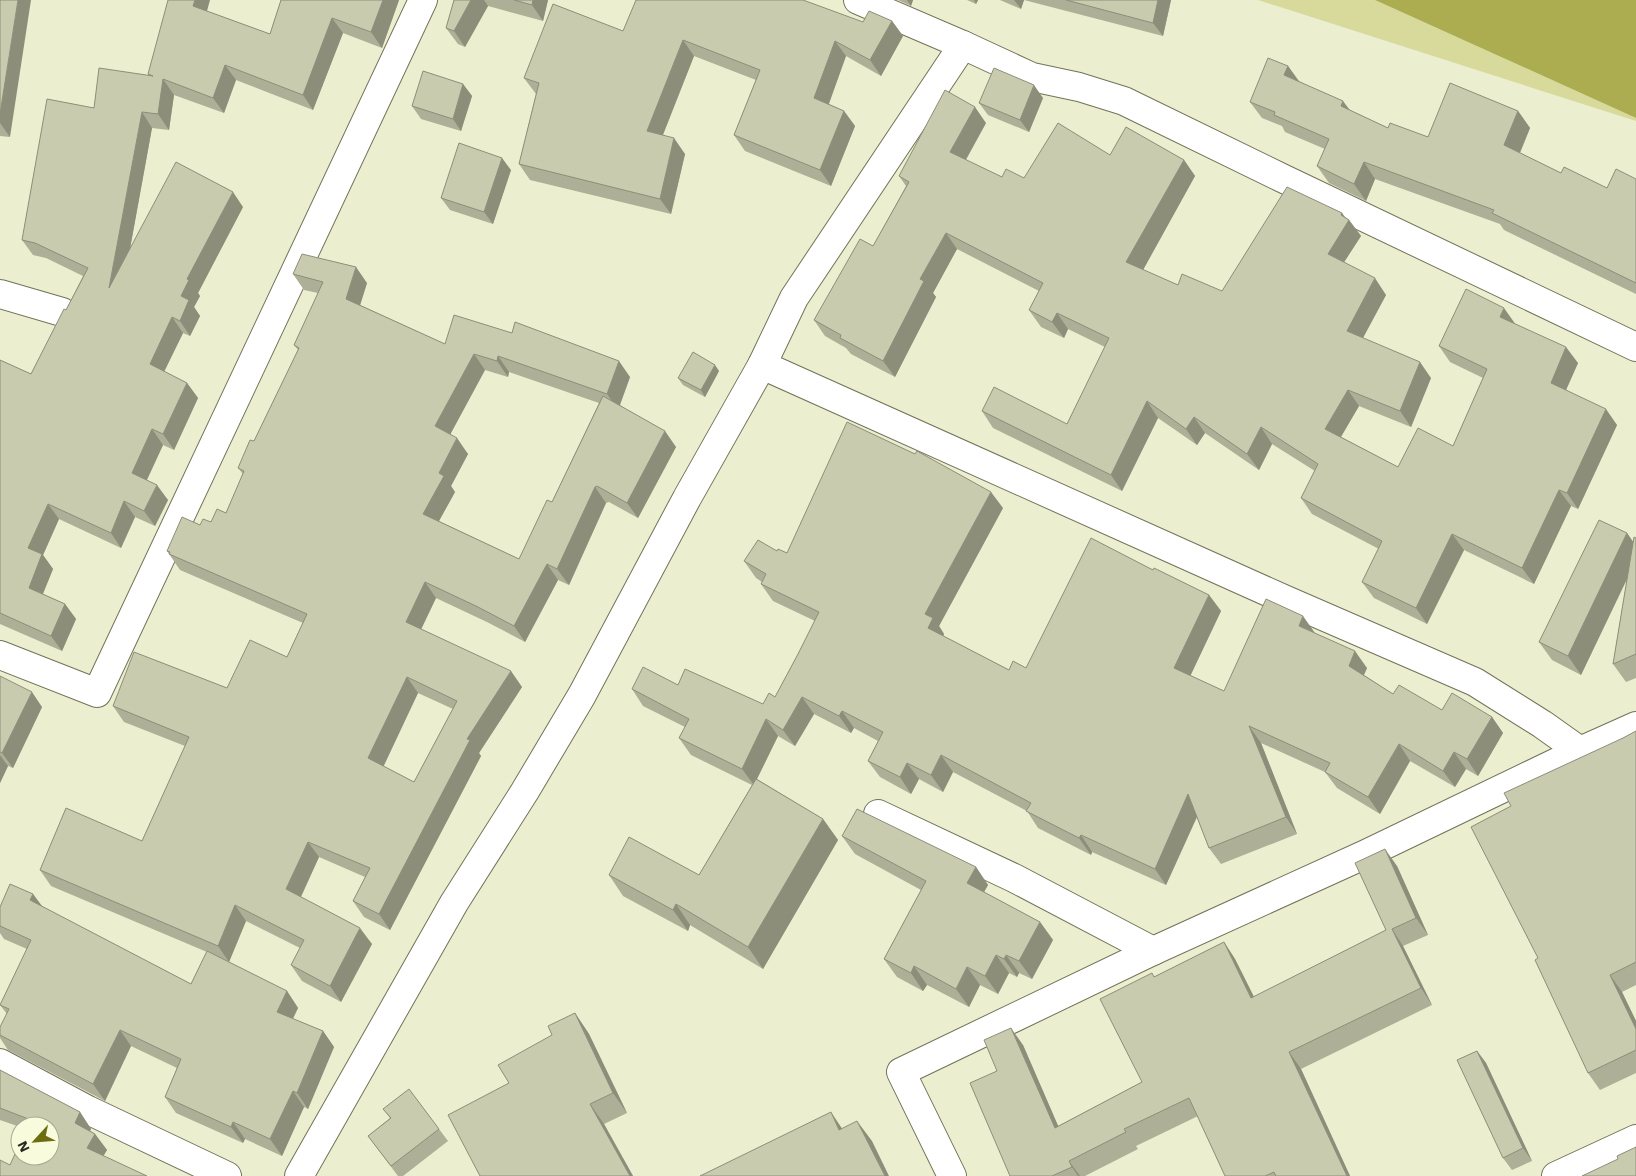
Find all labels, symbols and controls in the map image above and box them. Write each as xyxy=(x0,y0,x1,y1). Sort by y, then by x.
north arrow xyxy=(10,1116,60,1166)
text: N xyxy=(14,1139,33,1155)

